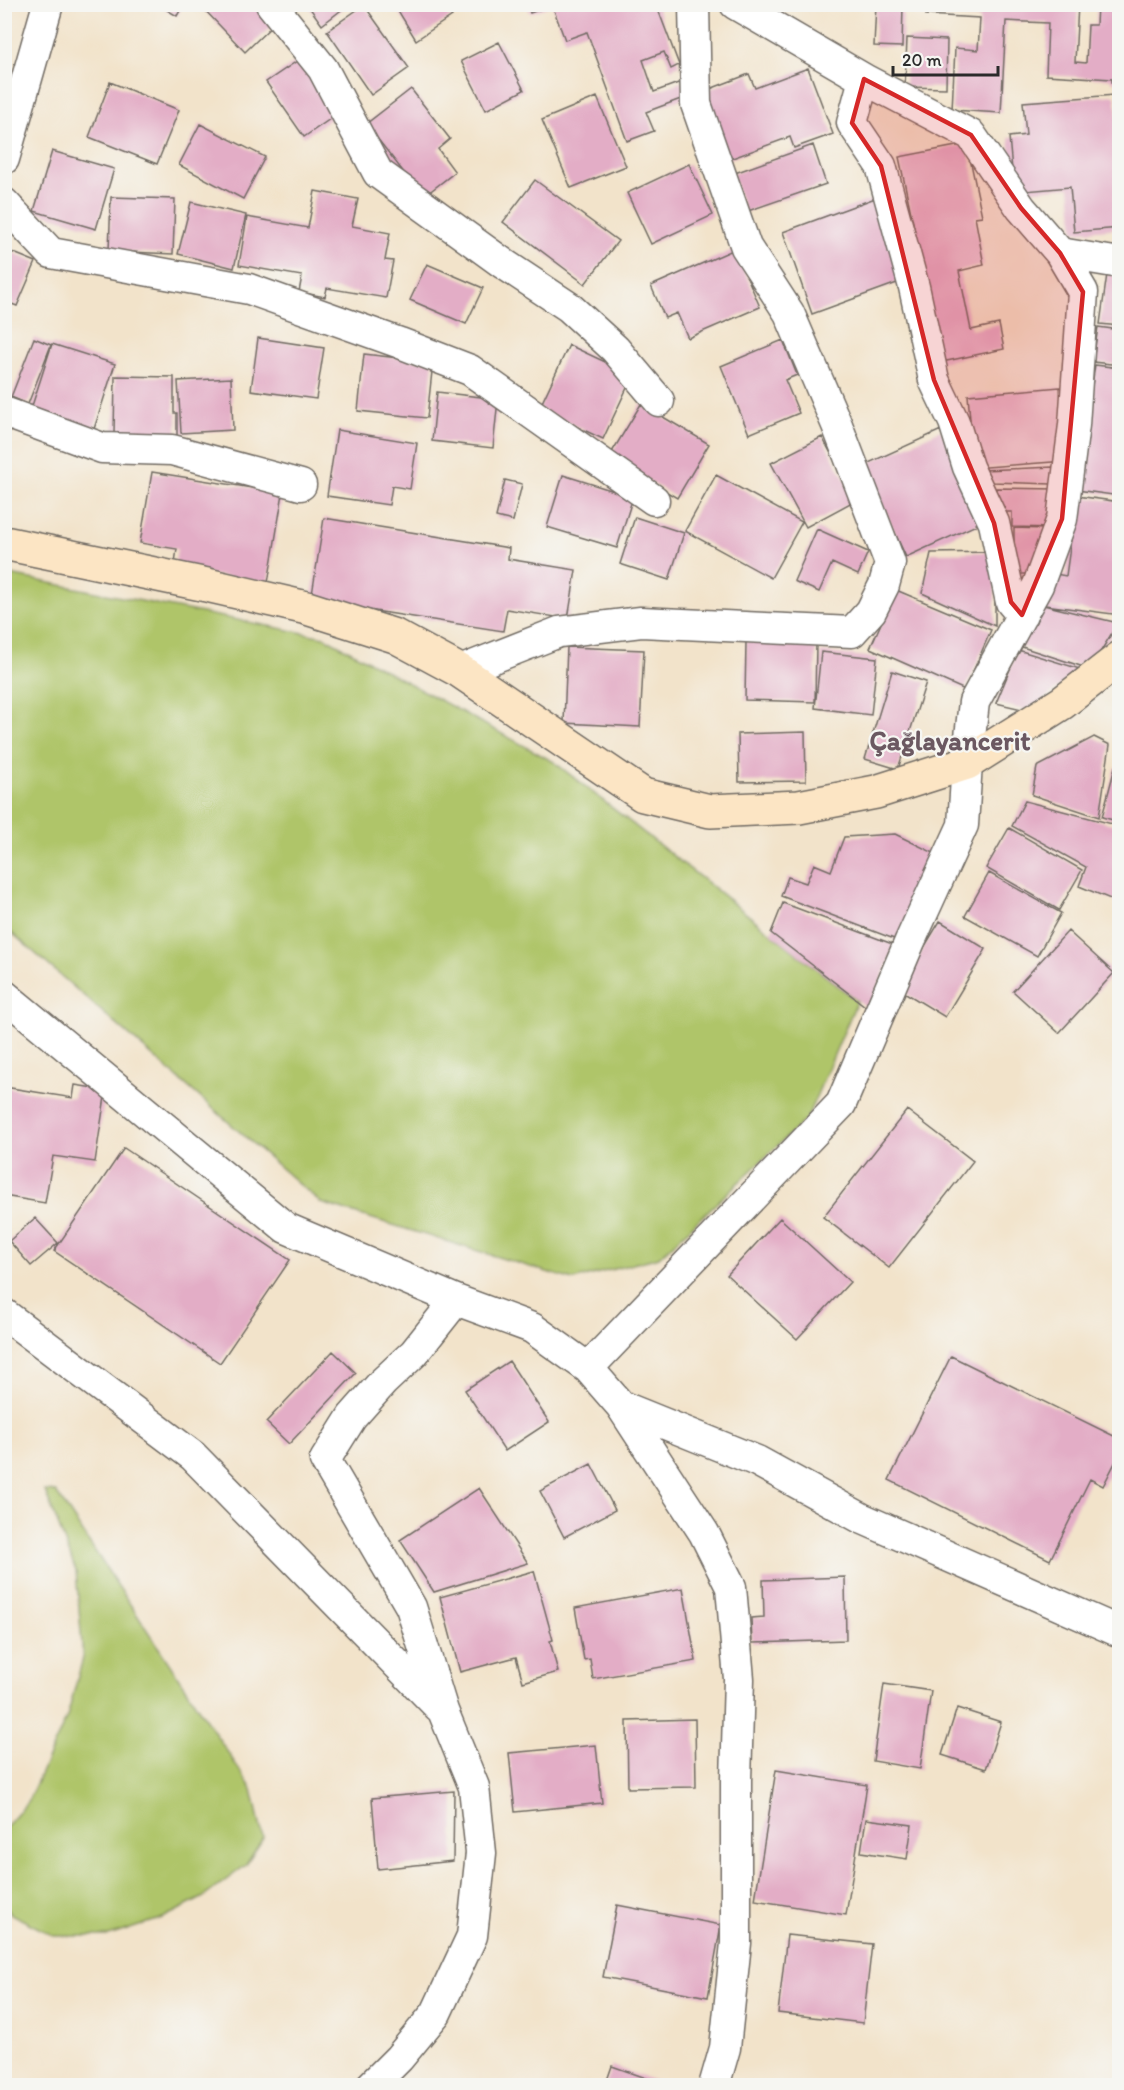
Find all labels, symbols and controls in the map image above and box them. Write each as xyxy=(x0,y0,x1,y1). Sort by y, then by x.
scale bar xyxy=(893,39,998,77)
text: 20 m xyxy=(902,49,942,71)
district label: Çağlayancerit xyxy=(870,724,1030,757)

